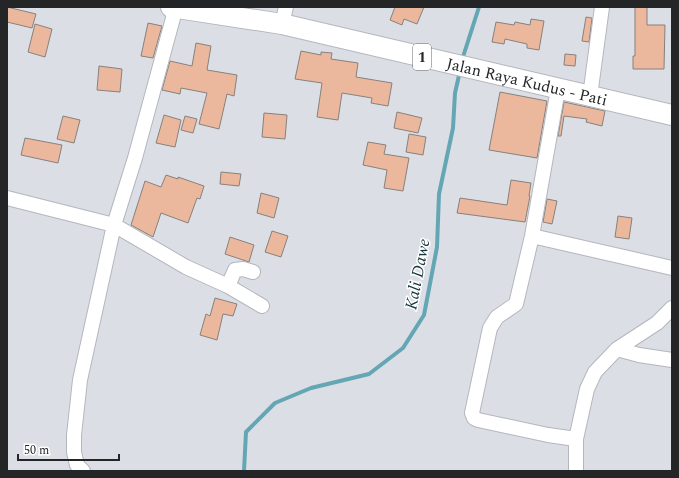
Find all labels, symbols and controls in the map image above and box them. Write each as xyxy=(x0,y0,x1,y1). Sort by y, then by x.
road number: 1 xyxy=(413,44,431,70)
street label: Jalan Raya Kudus - Pati xyxy=(444,52,610,113)
water label: Kali Dawe xyxy=(398,236,438,312)
scale bar xyxy=(18,436,119,462)
text: 50 m xyxy=(24,441,49,460)

